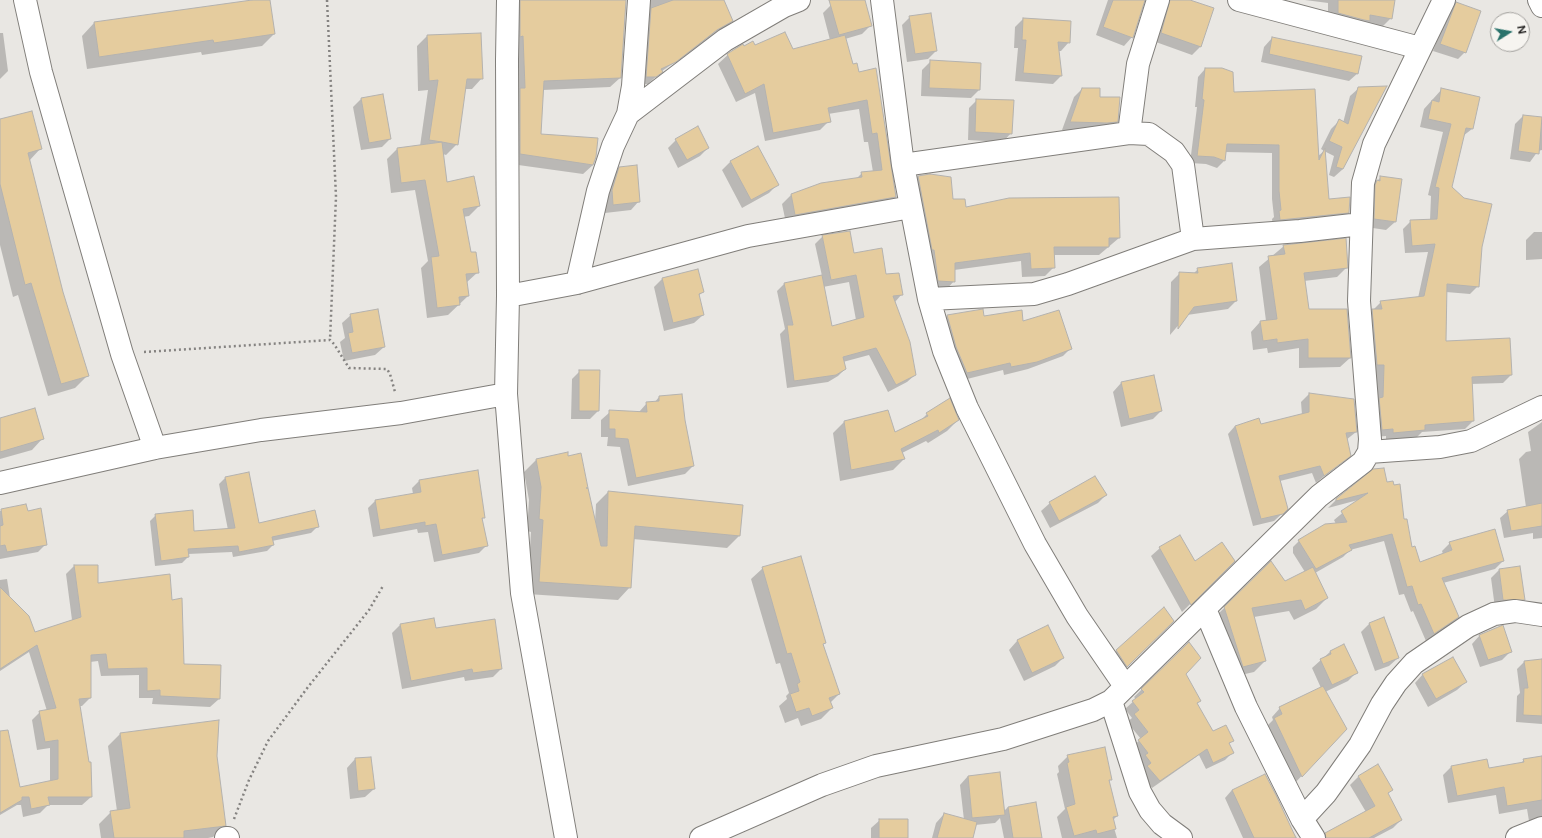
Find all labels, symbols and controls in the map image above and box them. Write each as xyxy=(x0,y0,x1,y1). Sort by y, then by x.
north arrow xyxy=(1490,12,1530,52)
text: N xyxy=(1514,24,1528,35)

